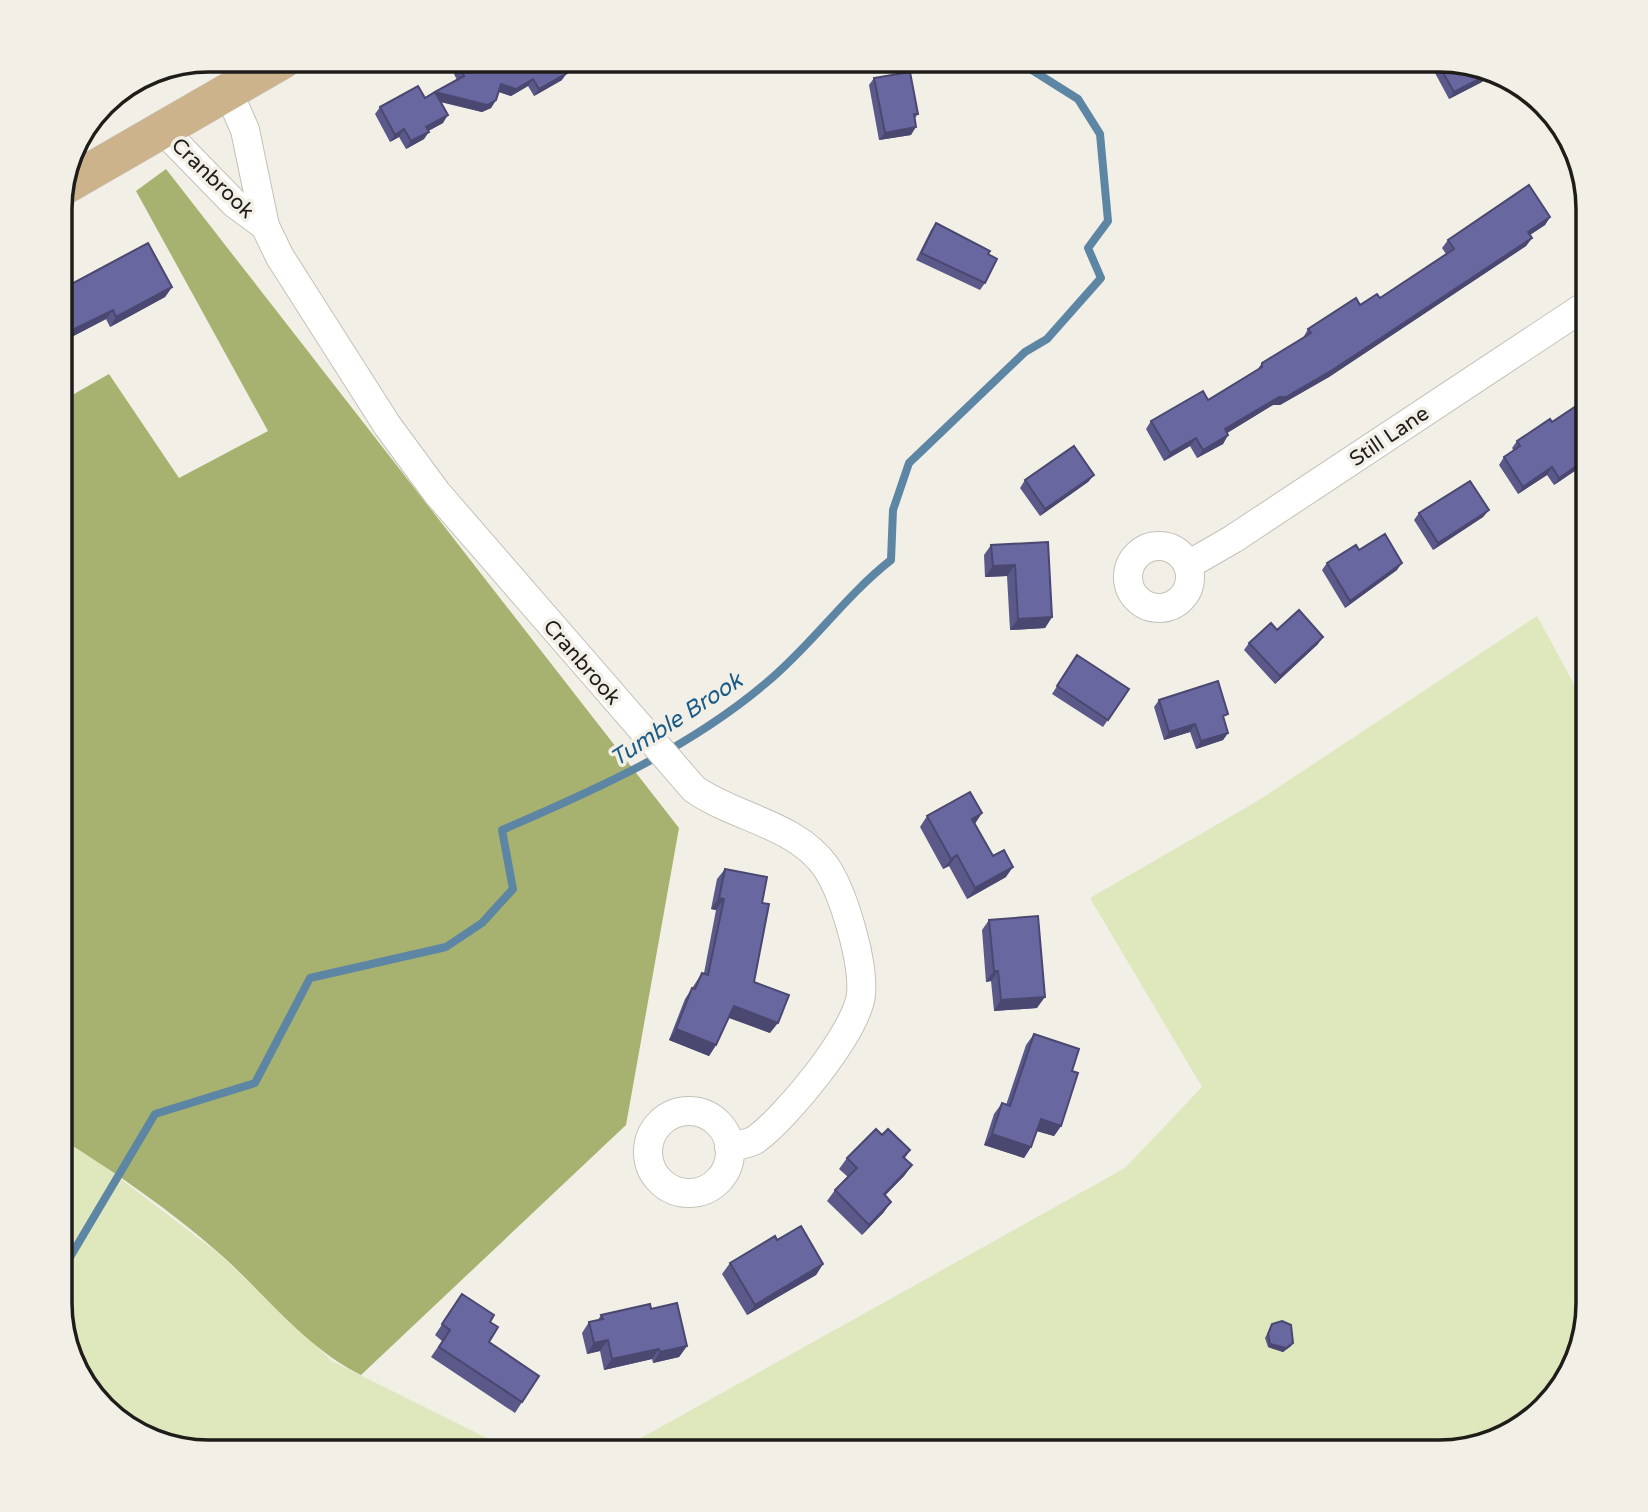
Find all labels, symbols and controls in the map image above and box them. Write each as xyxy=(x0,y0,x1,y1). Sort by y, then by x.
street label: Cranbrook xyxy=(166,133,259,224)
street label: Still Lane xyxy=(1345,401,1434,472)
street label: Cranbrook xyxy=(538,614,626,710)
water label: Tumble Brook xyxy=(605,666,749,773)

